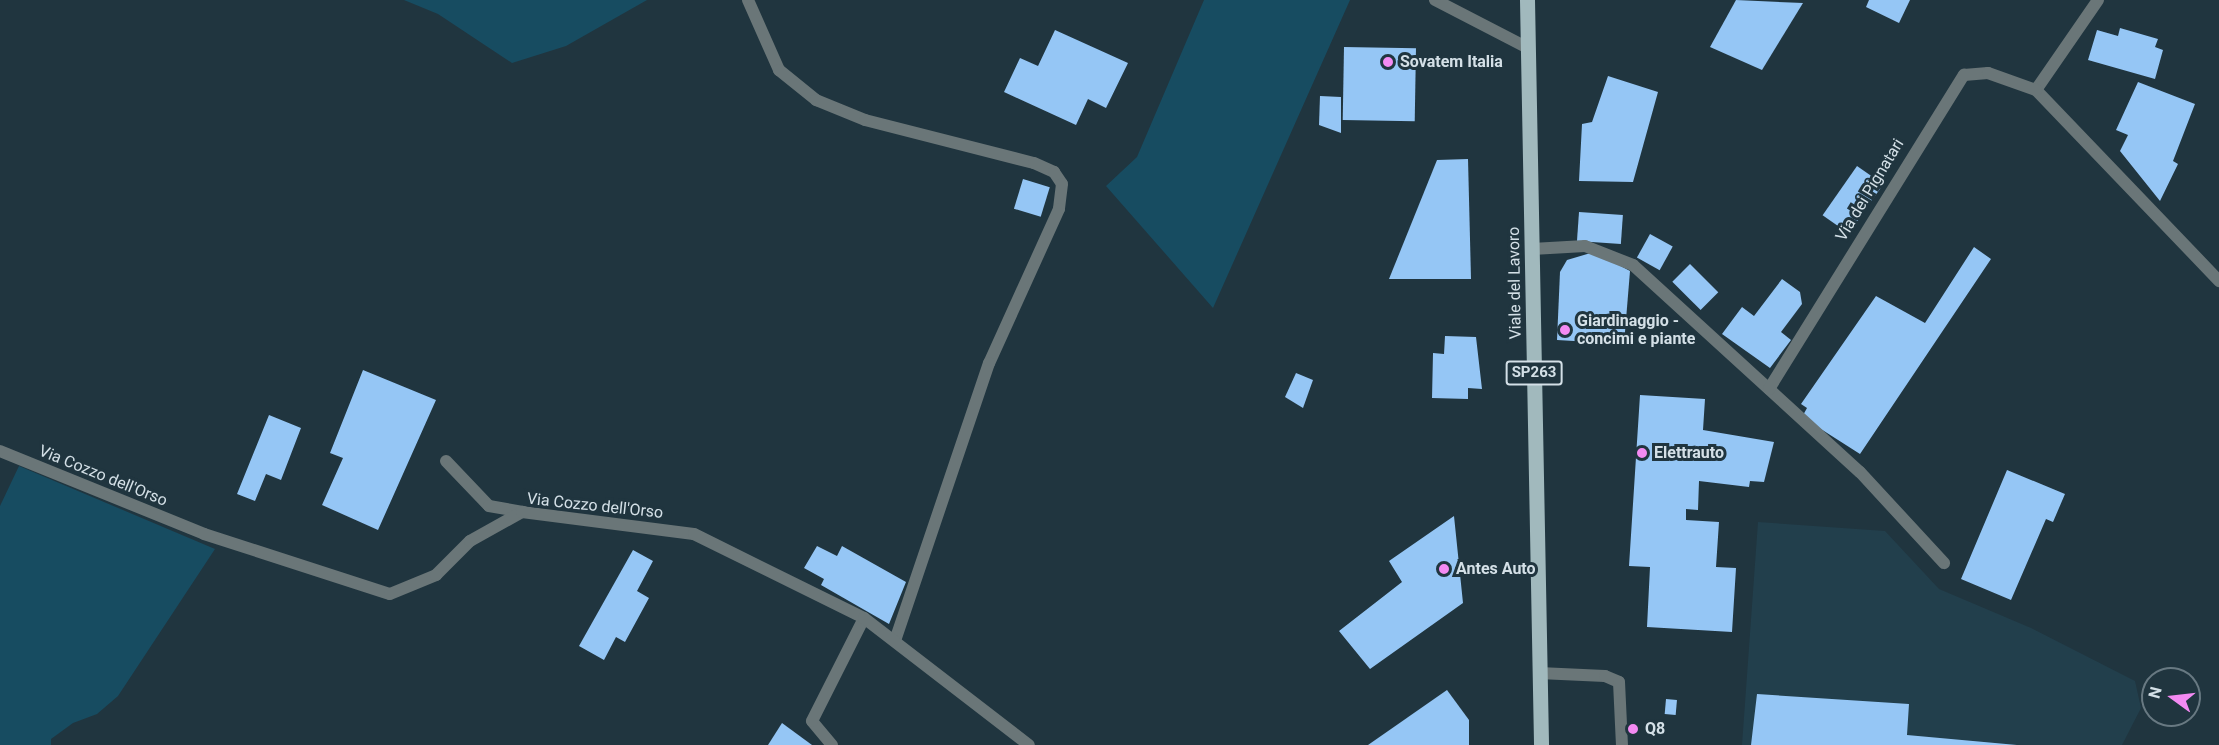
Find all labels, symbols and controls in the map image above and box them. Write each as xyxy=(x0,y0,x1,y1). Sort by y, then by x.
place label: Sovatem Italia xyxy=(1400,52,1503,72)
marker: Sovatem Italia xyxy=(1381,55,1395,69)
street label: Via dei Pignatari xyxy=(1832,135,1908,245)
street label: Viale del Lavoro xyxy=(1504,226,1526,340)
place label: Giardinaggio - concimi e piante xyxy=(1577,311,1695,349)
marker: Giardinaggio - concimi e piante xyxy=(1558,323,1572,337)
road number: SP263 xyxy=(1506,361,1562,385)
street label: Via Cozzo dell'Orso xyxy=(36,441,170,511)
place label: Elettrauto xyxy=(1654,443,1724,463)
marker: Elettrauto xyxy=(1635,446,1649,460)
street label: Via Cozzo dell'Orso xyxy=(526,489,664,523)
place label: Antes Auto xyxy=(1456,559,1536,579)
marker: Antes Auto xyxy=(1437,562,1451,576)
north arrow xyxy=(2141,667,2201,727)
text: N xyxy=(2144,685,2166,701)
place label: Q8 xyxy=(1645,719,1665,739)
marker: Q8 xyxy=(1626,722,1640,736)

